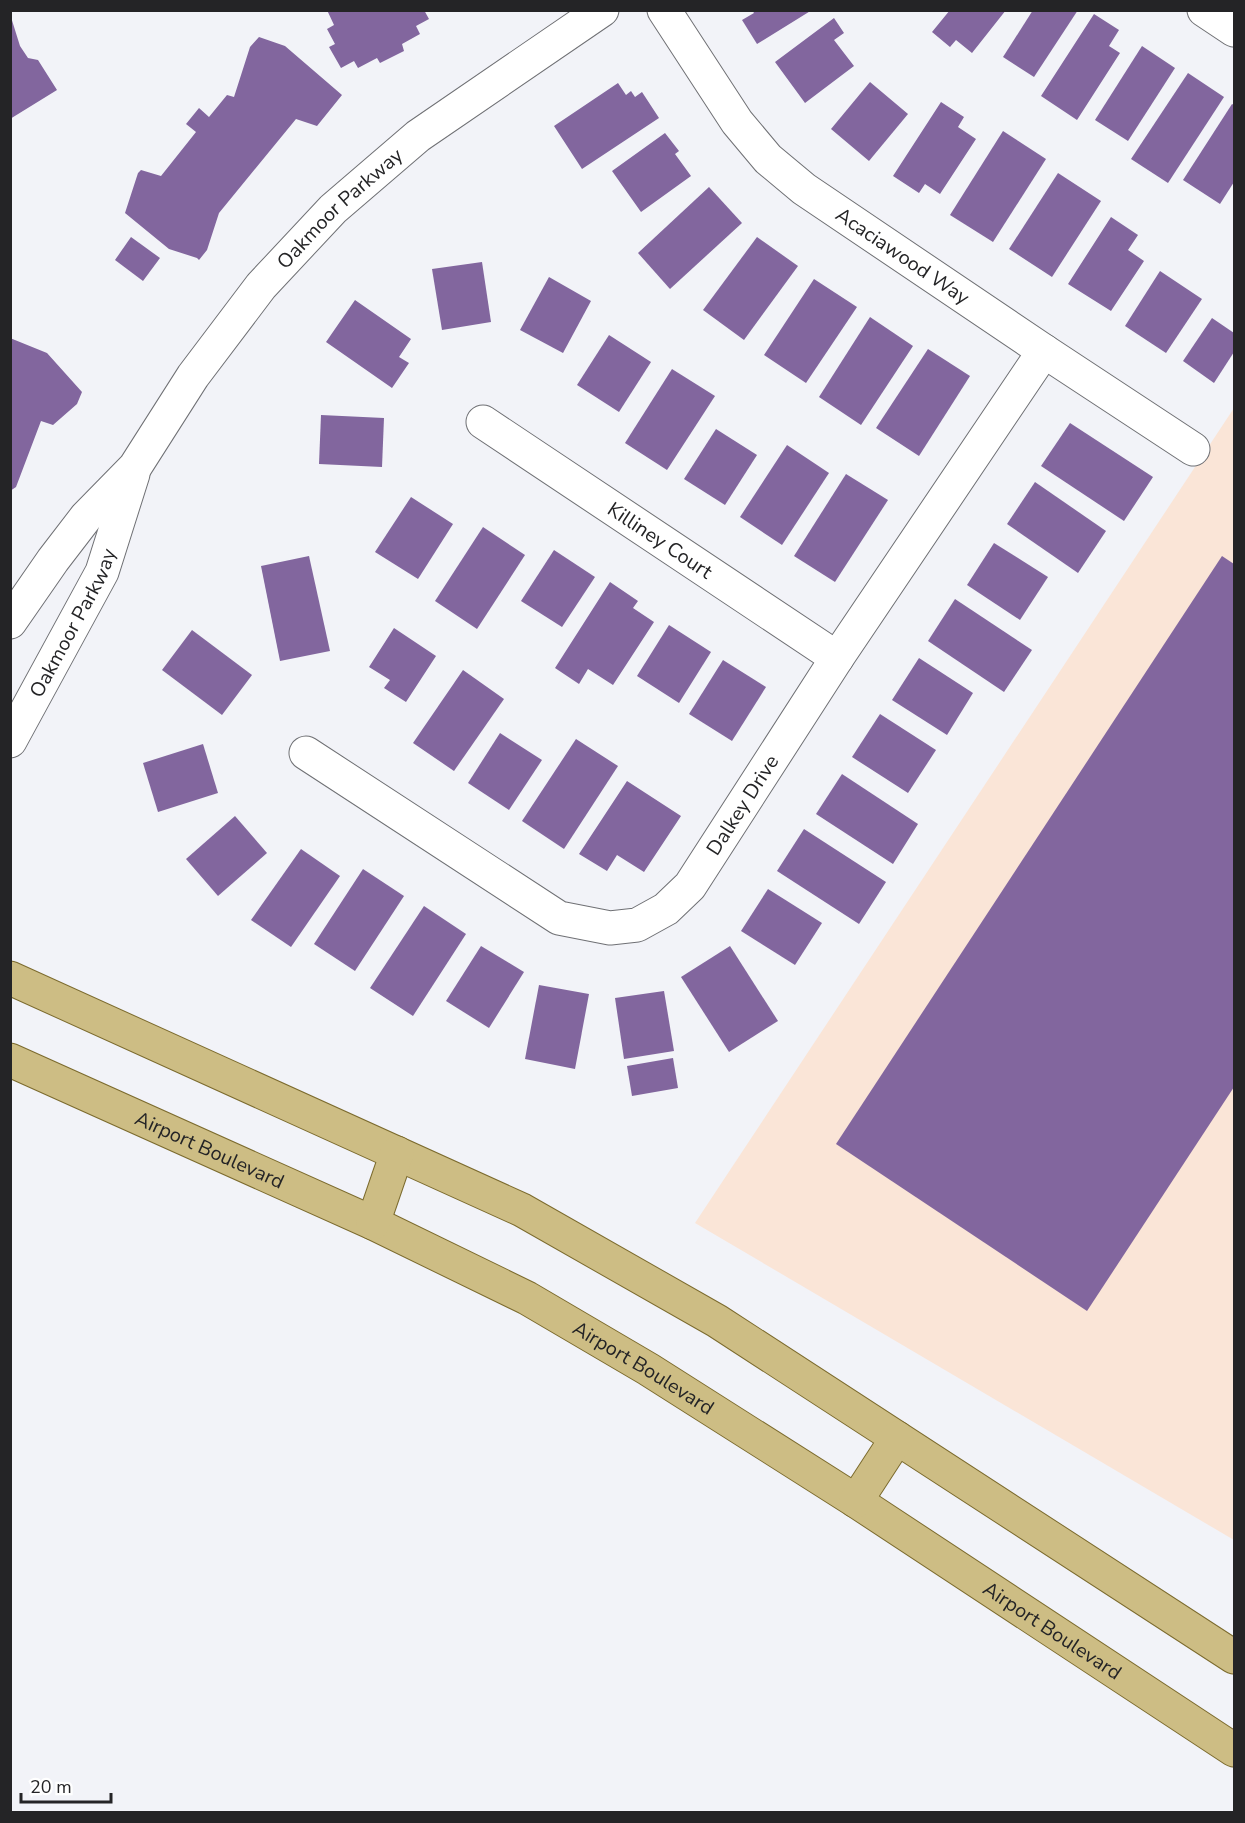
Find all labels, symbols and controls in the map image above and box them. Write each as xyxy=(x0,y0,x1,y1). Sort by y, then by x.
street label: Oakmoor Parkway xyxy=(270,141,409,275)
street label: Acaciawood Way xyxy=(831,201,976,311)
street label: Killiney Court xyxy=(602,495,719,585)
street label: Oakmoor Parkway xyxy=(23,544,122,702)
street label: Dalkey Drive xyxy=(700,749,785,860)
street label: Airport Boulevard xyxy=(131,1104,289,1195)
street label: Airport Boulevard xyxy=(568,1314,719,1421)
street label: Airport Boulevard xyxy=(978,1575,1127,1686)
scale bar xyxy=(21,1766,111,1804)
text: 20 m xyxy=(30,1775,72,1799)

